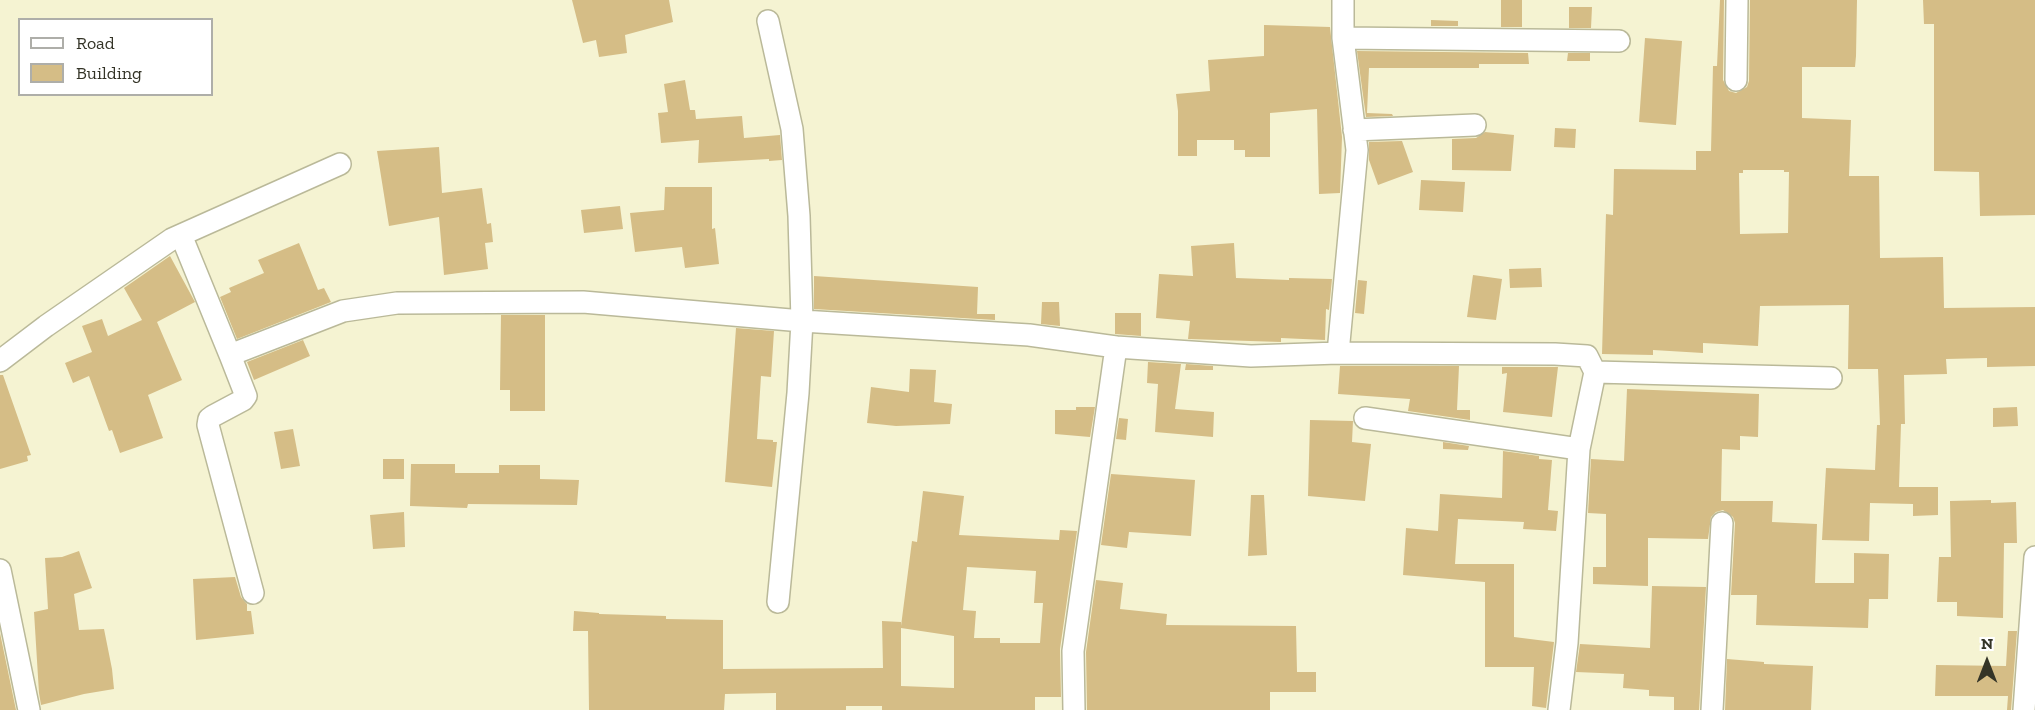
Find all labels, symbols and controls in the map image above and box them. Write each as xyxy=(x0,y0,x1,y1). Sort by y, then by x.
legend xyxy=(18,18,213,96)
text: Road xyxy=(76,32,115,54)
text: Building xyxy=(76,62,142,84)
north arrow xyxy=(1957,632,2017,692)
text: N xyxy=(1981,634,1993,653)

